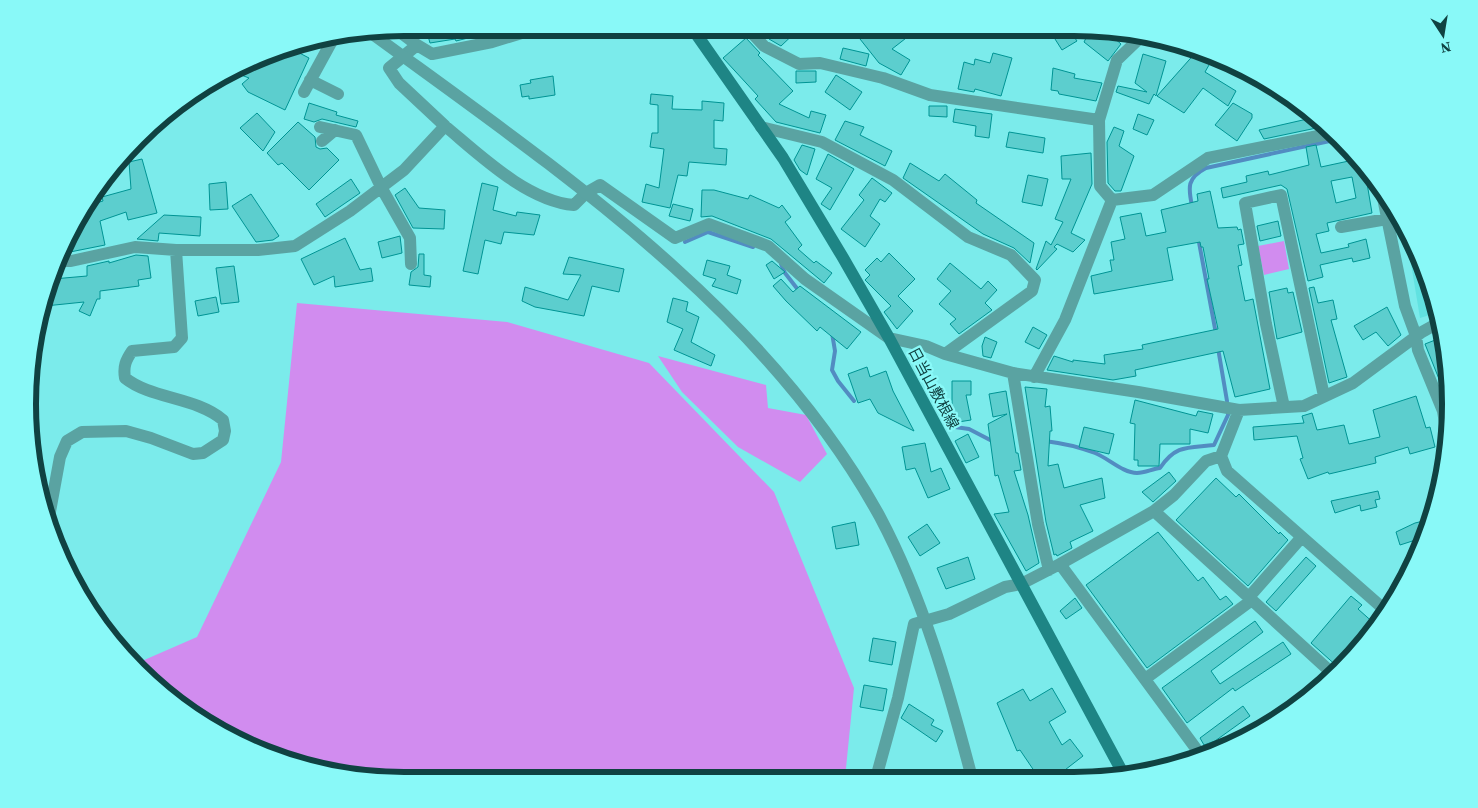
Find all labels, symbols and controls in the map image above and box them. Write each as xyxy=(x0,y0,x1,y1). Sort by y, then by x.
north arrow xyxy=(1418,10,1468,60)
text: N xyxy=(1439,37,1453,59)
street label: 日当山敷根線 xyxy=(904,343,964,433)

